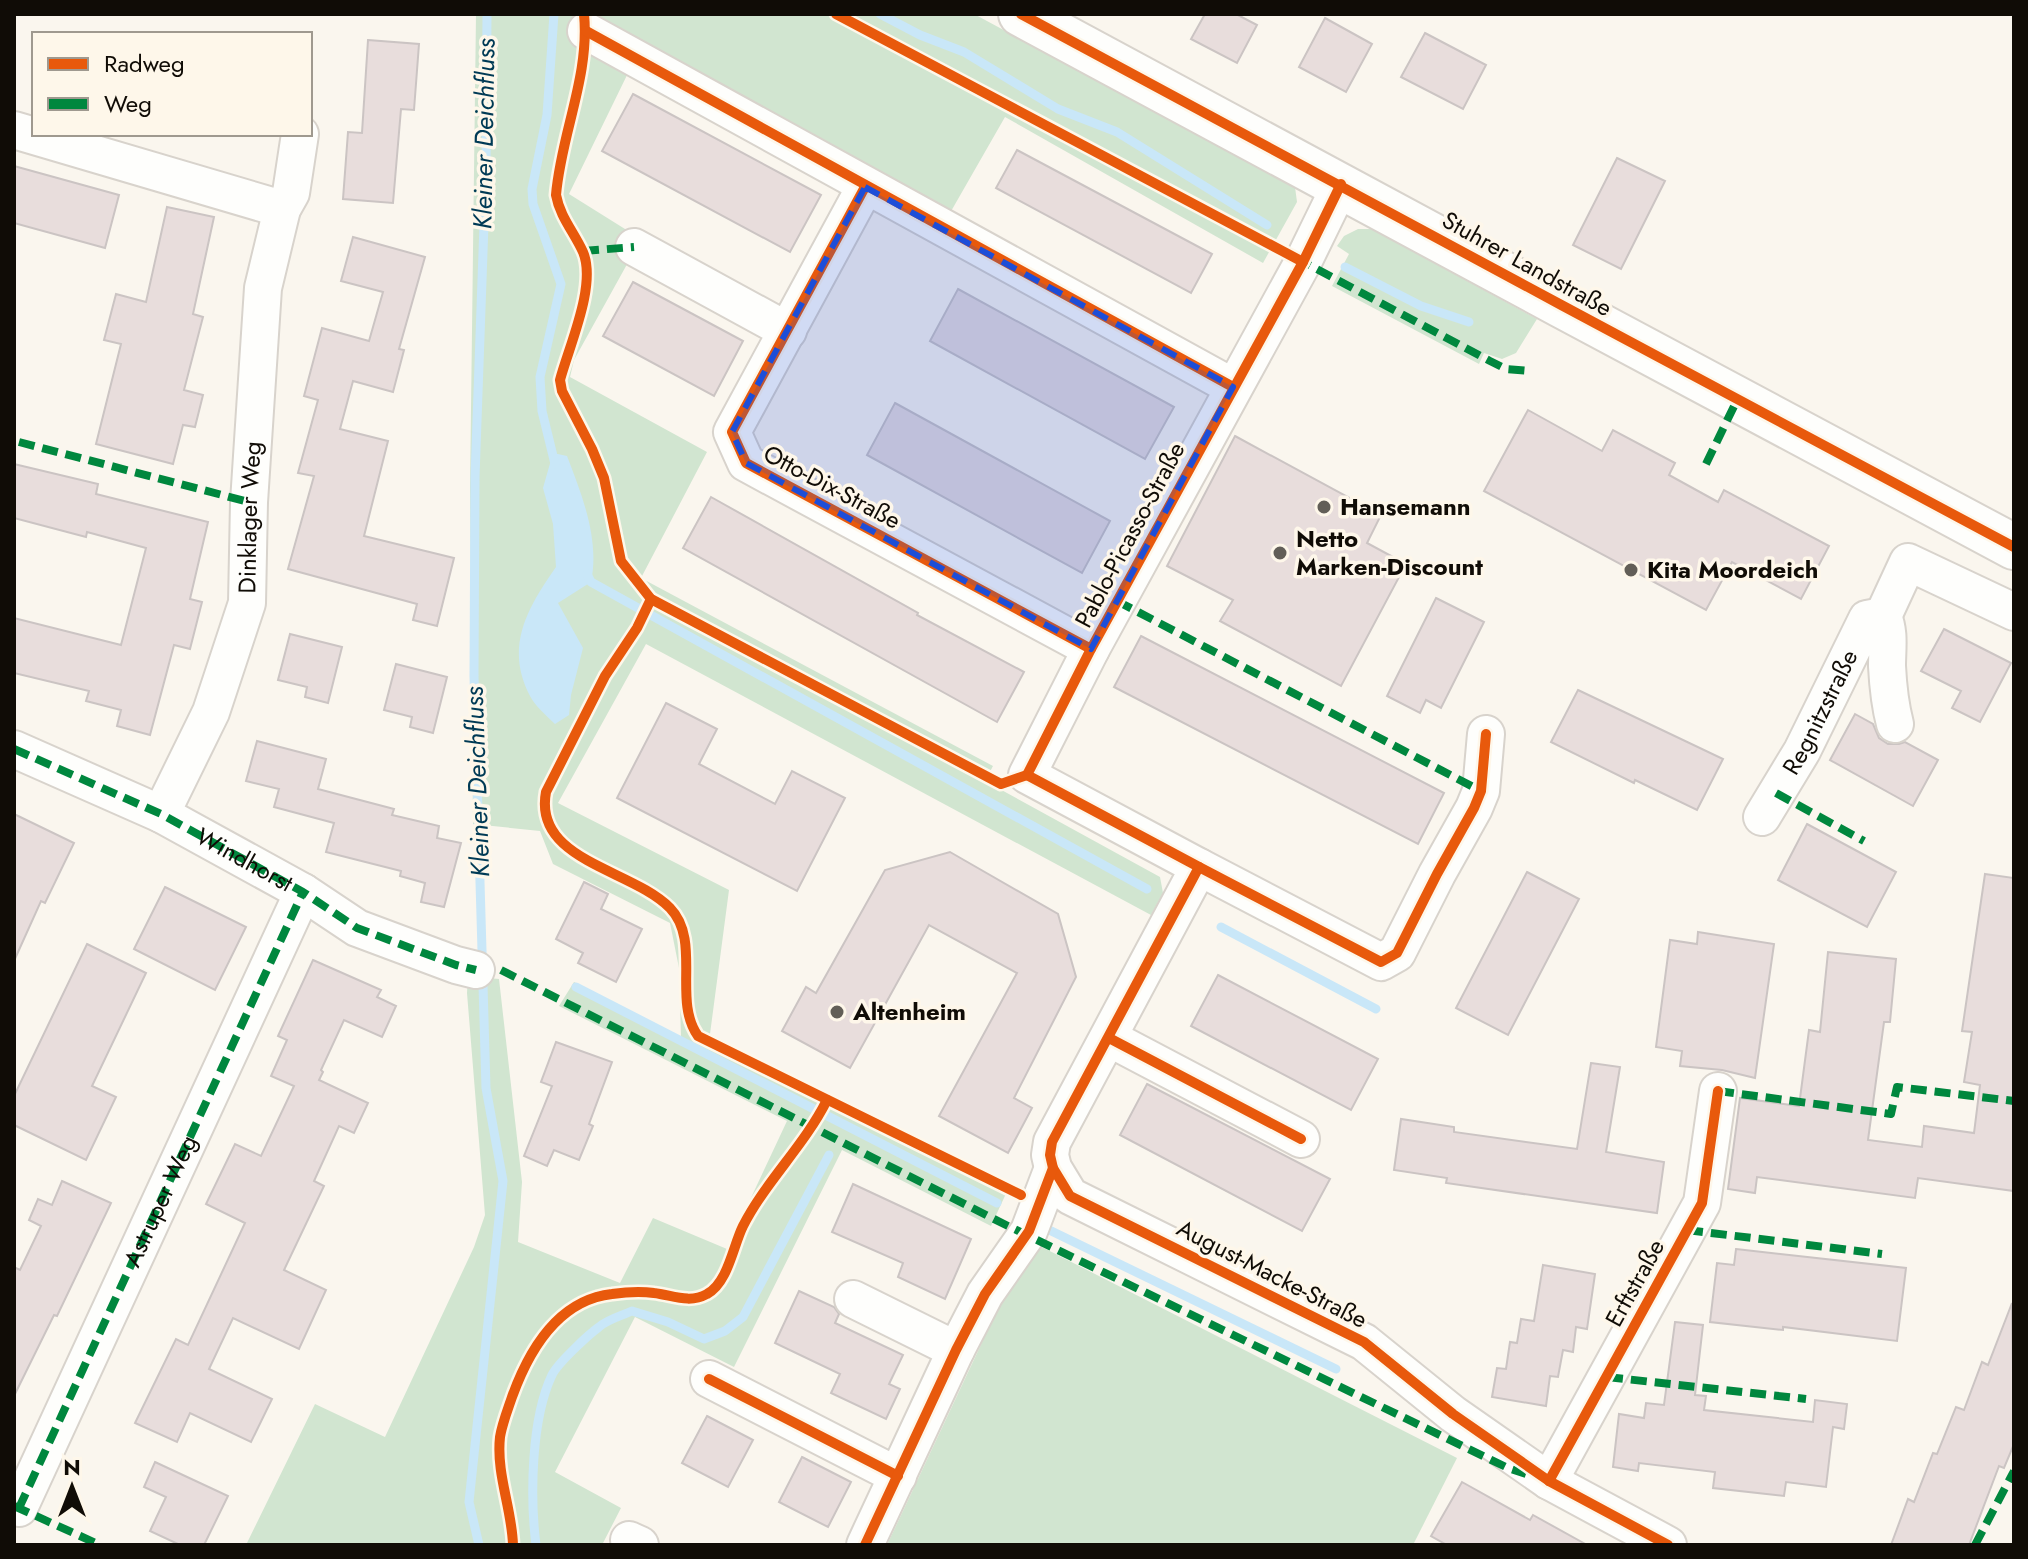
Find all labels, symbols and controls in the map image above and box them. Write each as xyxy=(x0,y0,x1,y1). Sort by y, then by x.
legend xyxy=(32,32,312,136)
water label: Kleiner Deichfluss xyxy=(463,37,505,230)
text: Radweg xyxy=(104,46,185,81)
text: Weg xyxy=(104,86,152,121)
street label: Stuhrer Landstraße xyxy=(1436,202,1619,325)
street label: Otto-Dix-Straße xyxy=(757,436,907,537)
street label: Pablo-Picasso-Straße xyxy=(1066,436,1193,634)
street label: Dinklager Weg xyxy=(229,440,270,594)
place label: Hansemann xyxy=(1340,489,1471,524)
marker: Hansemann xyxy=(1315,498,1333,516)
place label: Netto Marken-Discount xyxy=(1296,521,1483,584)
marker: Netto Marken-Discount xyxy=(1271,544,1289,562)
place label: Kita Moordeich xyxy=(1647,552,1818,587)
marker: Kita Moordeich xyxy=(1622,561,1640,579)
street label: Regnitzstraße xyxy=(1773,643,1866,781)
water label: Kleiner Deichfluss xyxy=(455,685,499,878)
street label: Windhorst xyxy=(190,819,300,900)
place label: Altenheim xyxy=(852,994,966,1029)
marker: Altenheim xyxy=(828,1003,846,1021)
street label: Astruper Weg xyxy=(115,1129,206,1272)
street label: August-Macke-Straße xyxy=(1171,1210,1373,1337)
street label: Erftstraße xyxy=(1596,1233,1673,1333)
north arrow xyxy=(32,1447,112,1527)
text: N xyxy=(63,1451,81,1483)

